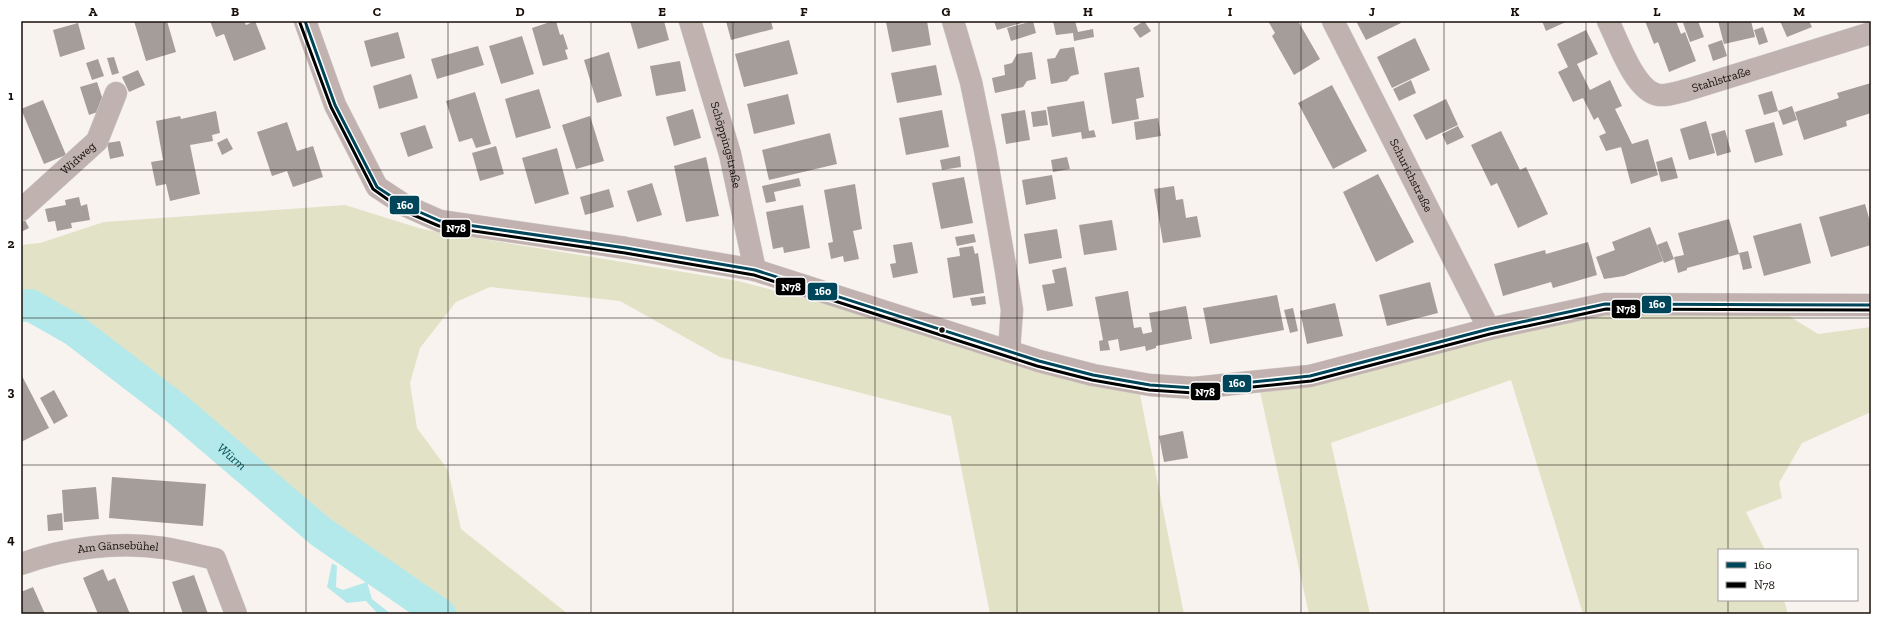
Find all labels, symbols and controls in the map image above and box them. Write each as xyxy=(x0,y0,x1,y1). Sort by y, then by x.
text: A xyxy=(89,4,98,19)
text: B xyxy=(231,4,239,19)
text: C xyxy=(373,4,381,19)
text: D xyxy=(515,4,525,19)
text: E xyxy=(658,4,666,19)
text: F xyxy=(800,4,808,19)
text: G xyxy=(942,4,951,19)
text: H xyxy=(1083,4,1093,19)
text: I xyxy=(1228,4,1233,19)
text: J xyxy=(1369,4,1375,19)
text: K xyxy=(1511,4,1520,19)
text: L xyxy=(1653,4,1661,19)
text: M xyxy=(1793,4,1805,19)
street label: Stahlstraße xyxy=(1690,64,1752,95)
text: 1 xyxy=(8,88,14,103)
street label: Schöppingstraße xyxy=(708,100,744,190)
street label: Schurichstraße xyxy=(1387,136,1436,215)
street label: Widweg xyxy=(58,139,99,178)
line badge: 160 xyxy=(389,195,420,215)
text: 160 xyxy=(397,199,413,212)
line badge: N78 xyxy=(441,219,471,238)
text: N78 xyxy=(446,222,466,235)
text: 2 xyxy=(8,236,15,251)
line badge: N78 xyxy=(775,277,806,296)
text: N78 xyxy=(781,281,801,294)
line badge: 160 xyxy=(807,282,838,301)
text: 160 xyxy=(815,285,831,298)
line badge: 160 xyxy=(1641,295,1672,314)
text: 160 xyxy=(1649,298,1665,311)
line badge: N78 xyxy=(1611,299,1641,319)
text: N78 xyxy=(1616,303,1636,316)
unlabelled marker xyxy=(937,325,947,335)
line badge: 160 xyxy=(1222,374,1252,393)
text: 160 xyxy=(1229,377,1245,390)
line badge: N78 xyxy=(1190,382,1221,401)
text: 3 xyxy=(8,384,15,399)
text: N78 xyxy=(1195,386,1215,399)
water label: Würm xyxy=(214,440,249,473)
text: 4 xyxy=(7,532,15,547)
street label: Am Gänsebühel xyxy=(76,538,159,556)
legend xyxy=(1718,549,1858,601)
text: 160 xyxy=(1754,558,1772,572)
text: N78 xyxy=(1754,578,1775,592)

